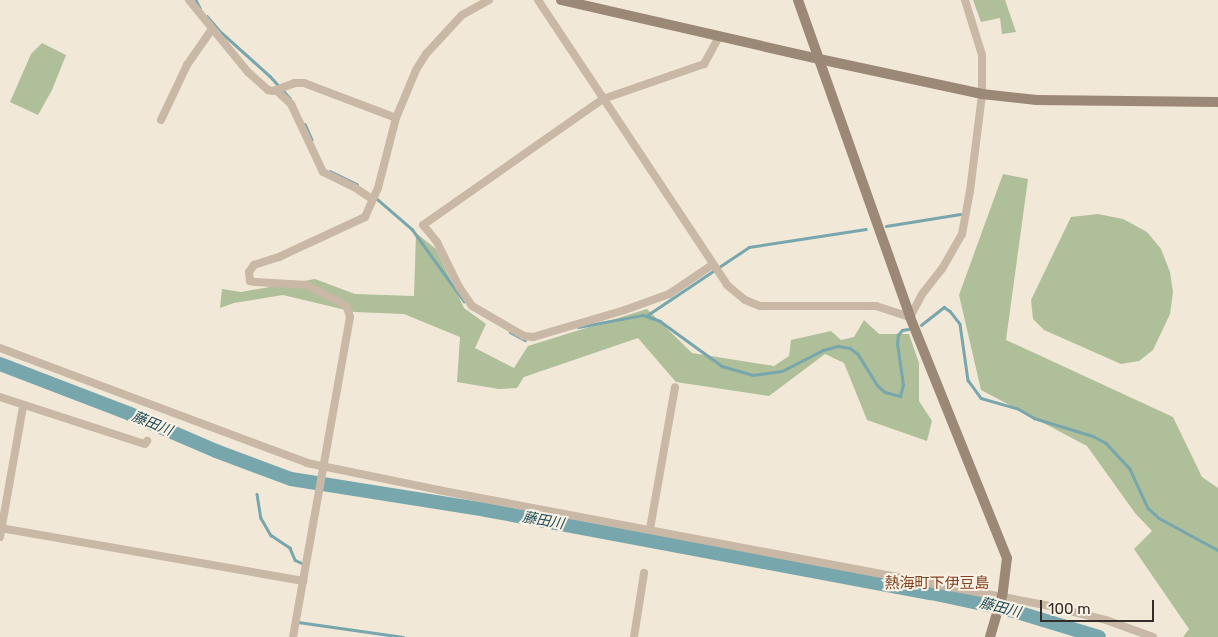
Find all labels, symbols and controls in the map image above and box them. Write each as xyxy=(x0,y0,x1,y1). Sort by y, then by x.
water label: 藤田川 xyxy=(129,408,175,440)
water label: 藤田川 xyxy=(521,509,565,533)
district label: 熱海町下伊豆島 xyxy=(885,575,989,593)
scale bar xyxy=(1043,590,1157,622)
water label: 藤田川 xyxy=(978,595,1022,621)
text: 100 m xyxy=(1048,600,1090,618)

